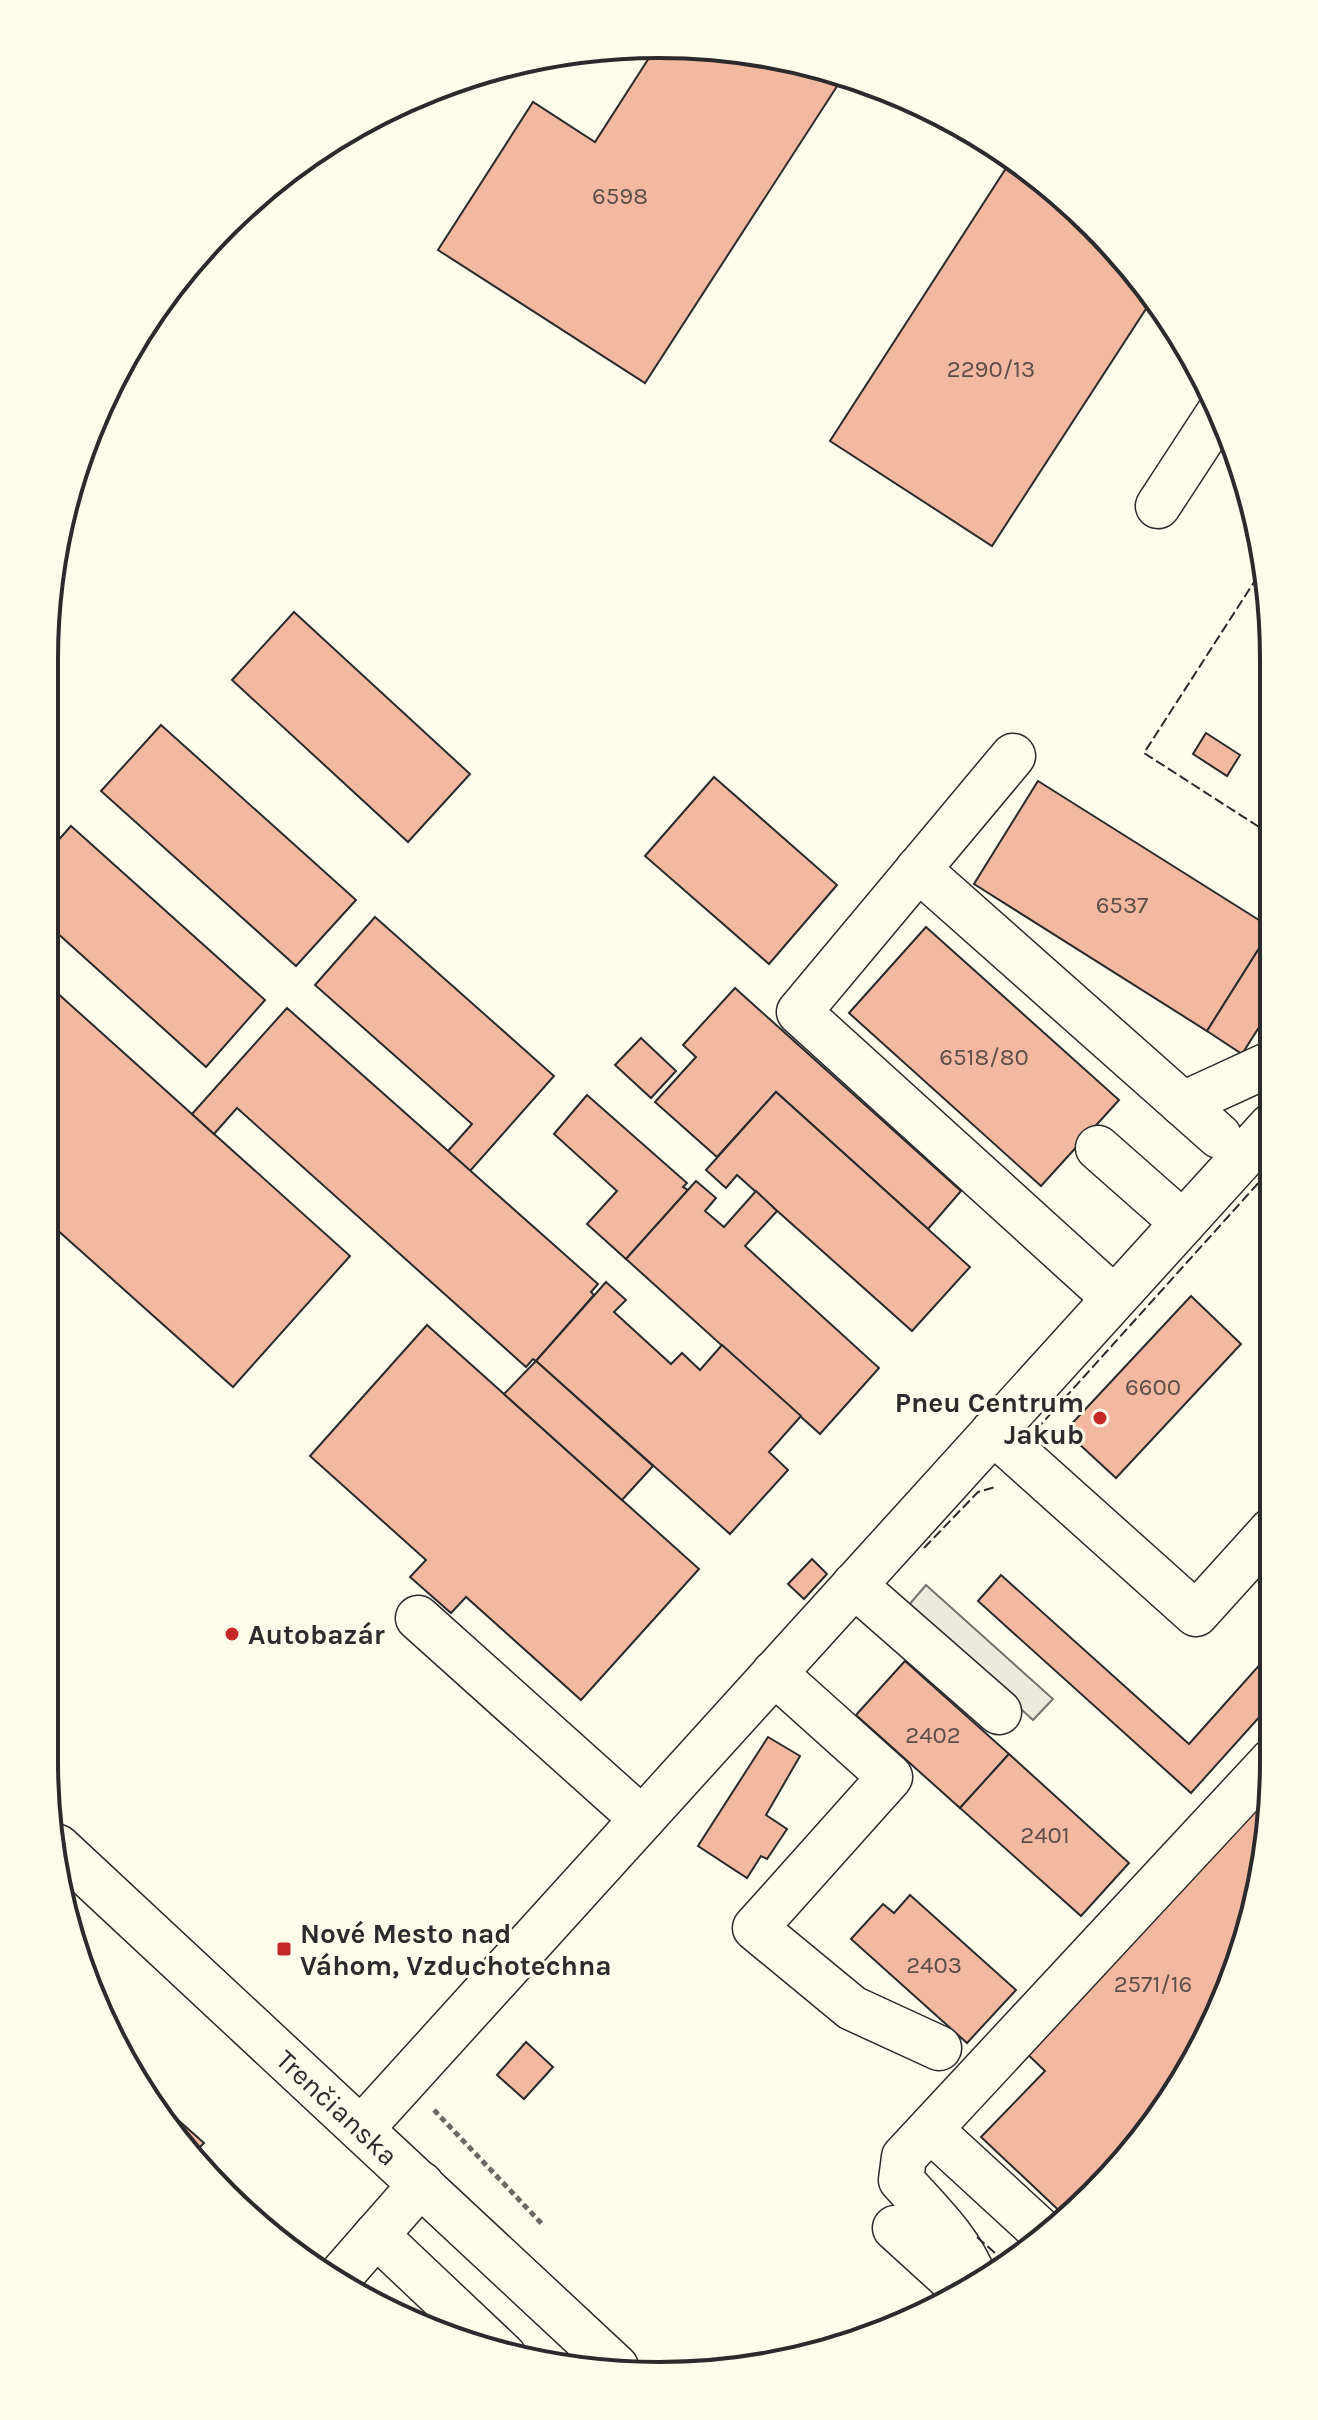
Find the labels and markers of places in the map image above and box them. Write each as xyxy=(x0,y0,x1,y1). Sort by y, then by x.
place label: Pneu Centrum Jakub xyxy=(895,1386,1084,1451)
marker: Pneu Centrum Jakub xyxy=(1091,1409,1109,1427)
place label: Autobazár xyxy=(248,1618,385,1651)
marker: Autobazár xyxy=(223,1625,241,1643)
place label: Nové Mesto nad Váhom, Vzduchotechna xyxy=(300,1917,612,1982)
marker: Nové Mesto nad Váhom, Vzduchotechna xyxy=(275,1940,293,1958)

